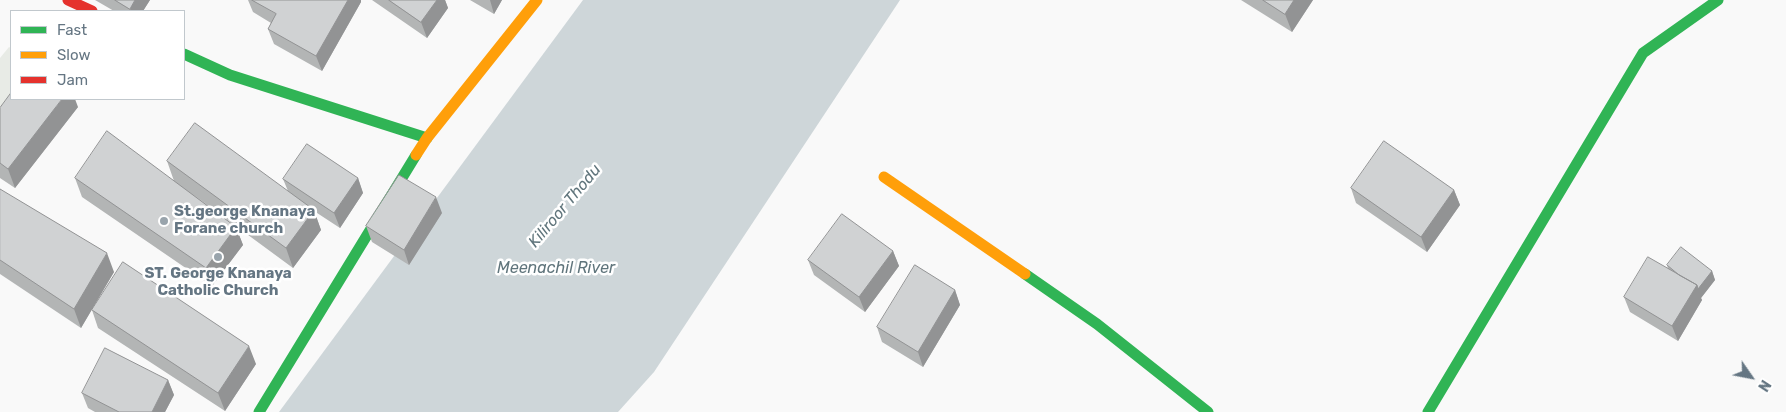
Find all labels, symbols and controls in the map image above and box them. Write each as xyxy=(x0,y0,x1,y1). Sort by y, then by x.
legend xyxy=(10,10,185,100)
text: Fast xyxy=(57,21,87,39)
text: Slow xyxy=(57,46,90,64)
text: Jam xyxy=(57,71,88,89)
water label: Kiliroor Thodu xyxy=(525,161,605,251)
place label: St.george Knanaya Forane church xyxy=(174,203,315,238)
marker: St.george Knanaya Forane church xyxy=(158,215,170,227)
marker: ST. George Knanaya Catholic Church xyxy=(212,251,224,263)
water label: Meenachil River xyxy=(497,258,615,278)
place label: ST. George Knanaya Catholic Church xyxy=(144,265,292,300)
north arrow xyxy=(1726,352,1776,402)
text: N xyxy=(1754,377,1774,394)

